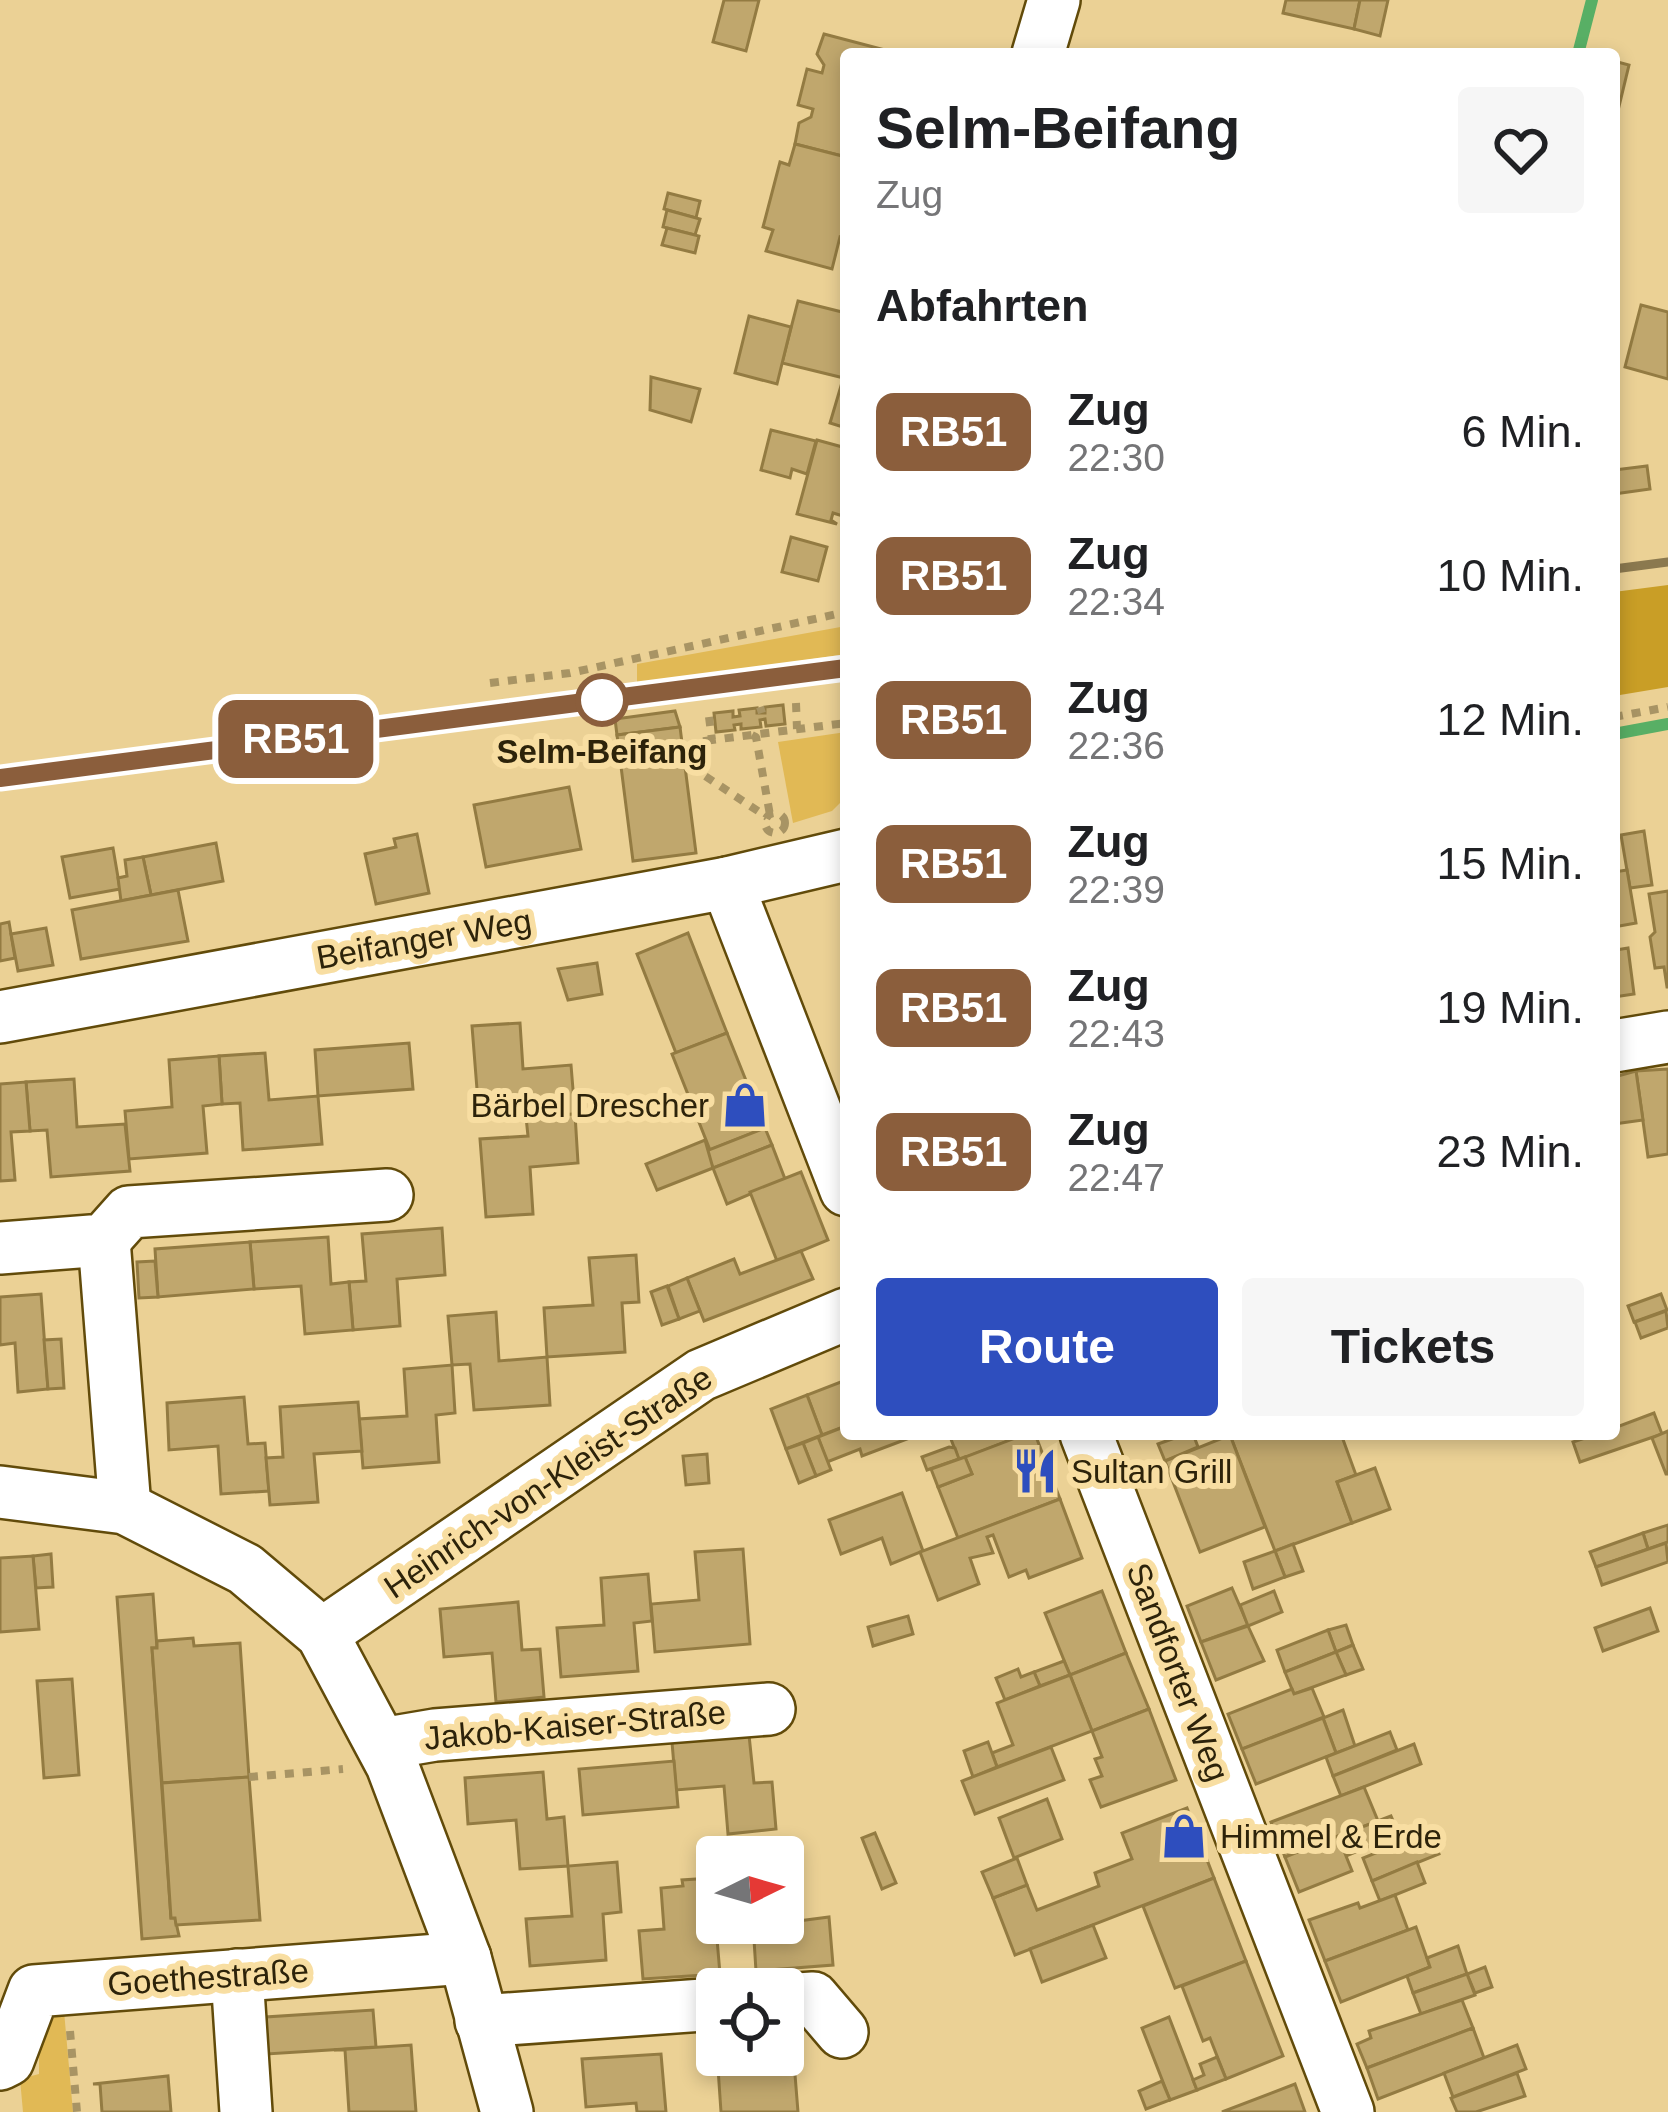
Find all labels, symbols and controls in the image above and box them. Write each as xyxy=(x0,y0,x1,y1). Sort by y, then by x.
button: heart xyxy=(1458,87,1584,213)
text: Selm-Beifang xyxy=(876,96,1240,160)
text: Zug xyxy=(876,173,943,216)
text: Abfahrten xyxy=(876,280,1089,331)
text: Zug xyxy=(1067,384,1150,435)
text: 6 Min. xyxy=(1461,406,1584,457)
text: RB51 xyxy=(900,408,1007,455)
text: 22:30 xyxy=(1067,436,1165,479)
text: Zug xyxy=(1067,528,1150,579)
text: 10 Min. xyxy=(1436,550,1584,601)
text: RB51 xyxy=(900,552,1007,599)
text: 22:34 xyxy=(1067,580,1165,623)
text: Zug xyxy=(1067,672,1150,723)
marker: Selm-Beifang xyxy=(577,675,627,725)
text: 12 Min. xyxy=(1436,694,1584,745)
text: RB51 xyxy=(900,696,1007,743)
line badge: RB51 xyxy=(212,700,380,778)
text: RB51 xyxy=(242,715,350,762)
text: 22:36 xyxy=(1067,724,1165,767)
place label: Selm-Beifang xyxy=(497,733,707,770)
text: Zug xyxy=(1067,816,1150,867)
text: 15 Min. xyxy=(1436,838,1584,889)
text: RB51 xyxy=(900,840,1007,887)
text: 22:39 xyxy=(1067,868,1165,911)
street label: Beifanger Weg xyxy=(314,902,534,976)
text: Zug xyxy=(1067,960,1150,1011)
text: 19 Min. xyxy=(1436,982,1584,1033)
text: RB51 xyxy=(900,984,1007,1031)
text: 22:43 xyxy=(1067,1012,1165,1055)
shop icon: Bärbel Drescher xyxy=(720,1080,770,1130)
place label: Bärbel Drescher xyxy=(471,1087,709,1124)
text: Zug xyxy=(1067,1104,1150,1155)
text: 23 Min. xyxy=(1436,1126,1584,1177)
text: RB51 xyxy=(900,1128,1007,1175)
text: 22:47 xyxy=(1067,1156,1165,1199)
button: Route xyxy=(876,1278,1218,1416)
button: Tickets xyxy=(1242,1278,1584,1416)
street label: Heinrich-von-Kleist-Straße xyxy=(377,1358,719,1606)
restaurant icon: Sultan Grill xyxy=(1010,1446,1060,1496)
place label: Sultan Grill xyxy=(1071,1453,1232,1490)
street label: Sandforter Weg xyxy=(1119,1558,1237,1786)
street label: Jakob-Kaiser-Straße xyxy=(423,1693,727,1757)
shop icon: Himmel & Erde xyxy=(1159,1811,1209,1861)
place label: Himmel & Erde xyxy=(1220,1818,1442,1855)
north arrow xyxy=(696,1836,804,1944)
map controls xyxy=(696,1836,804,2076)
street label: Goethestraße xyxy=(106,1952,310,2002)
button: locate xyxy=(696,1968,804,2076)

